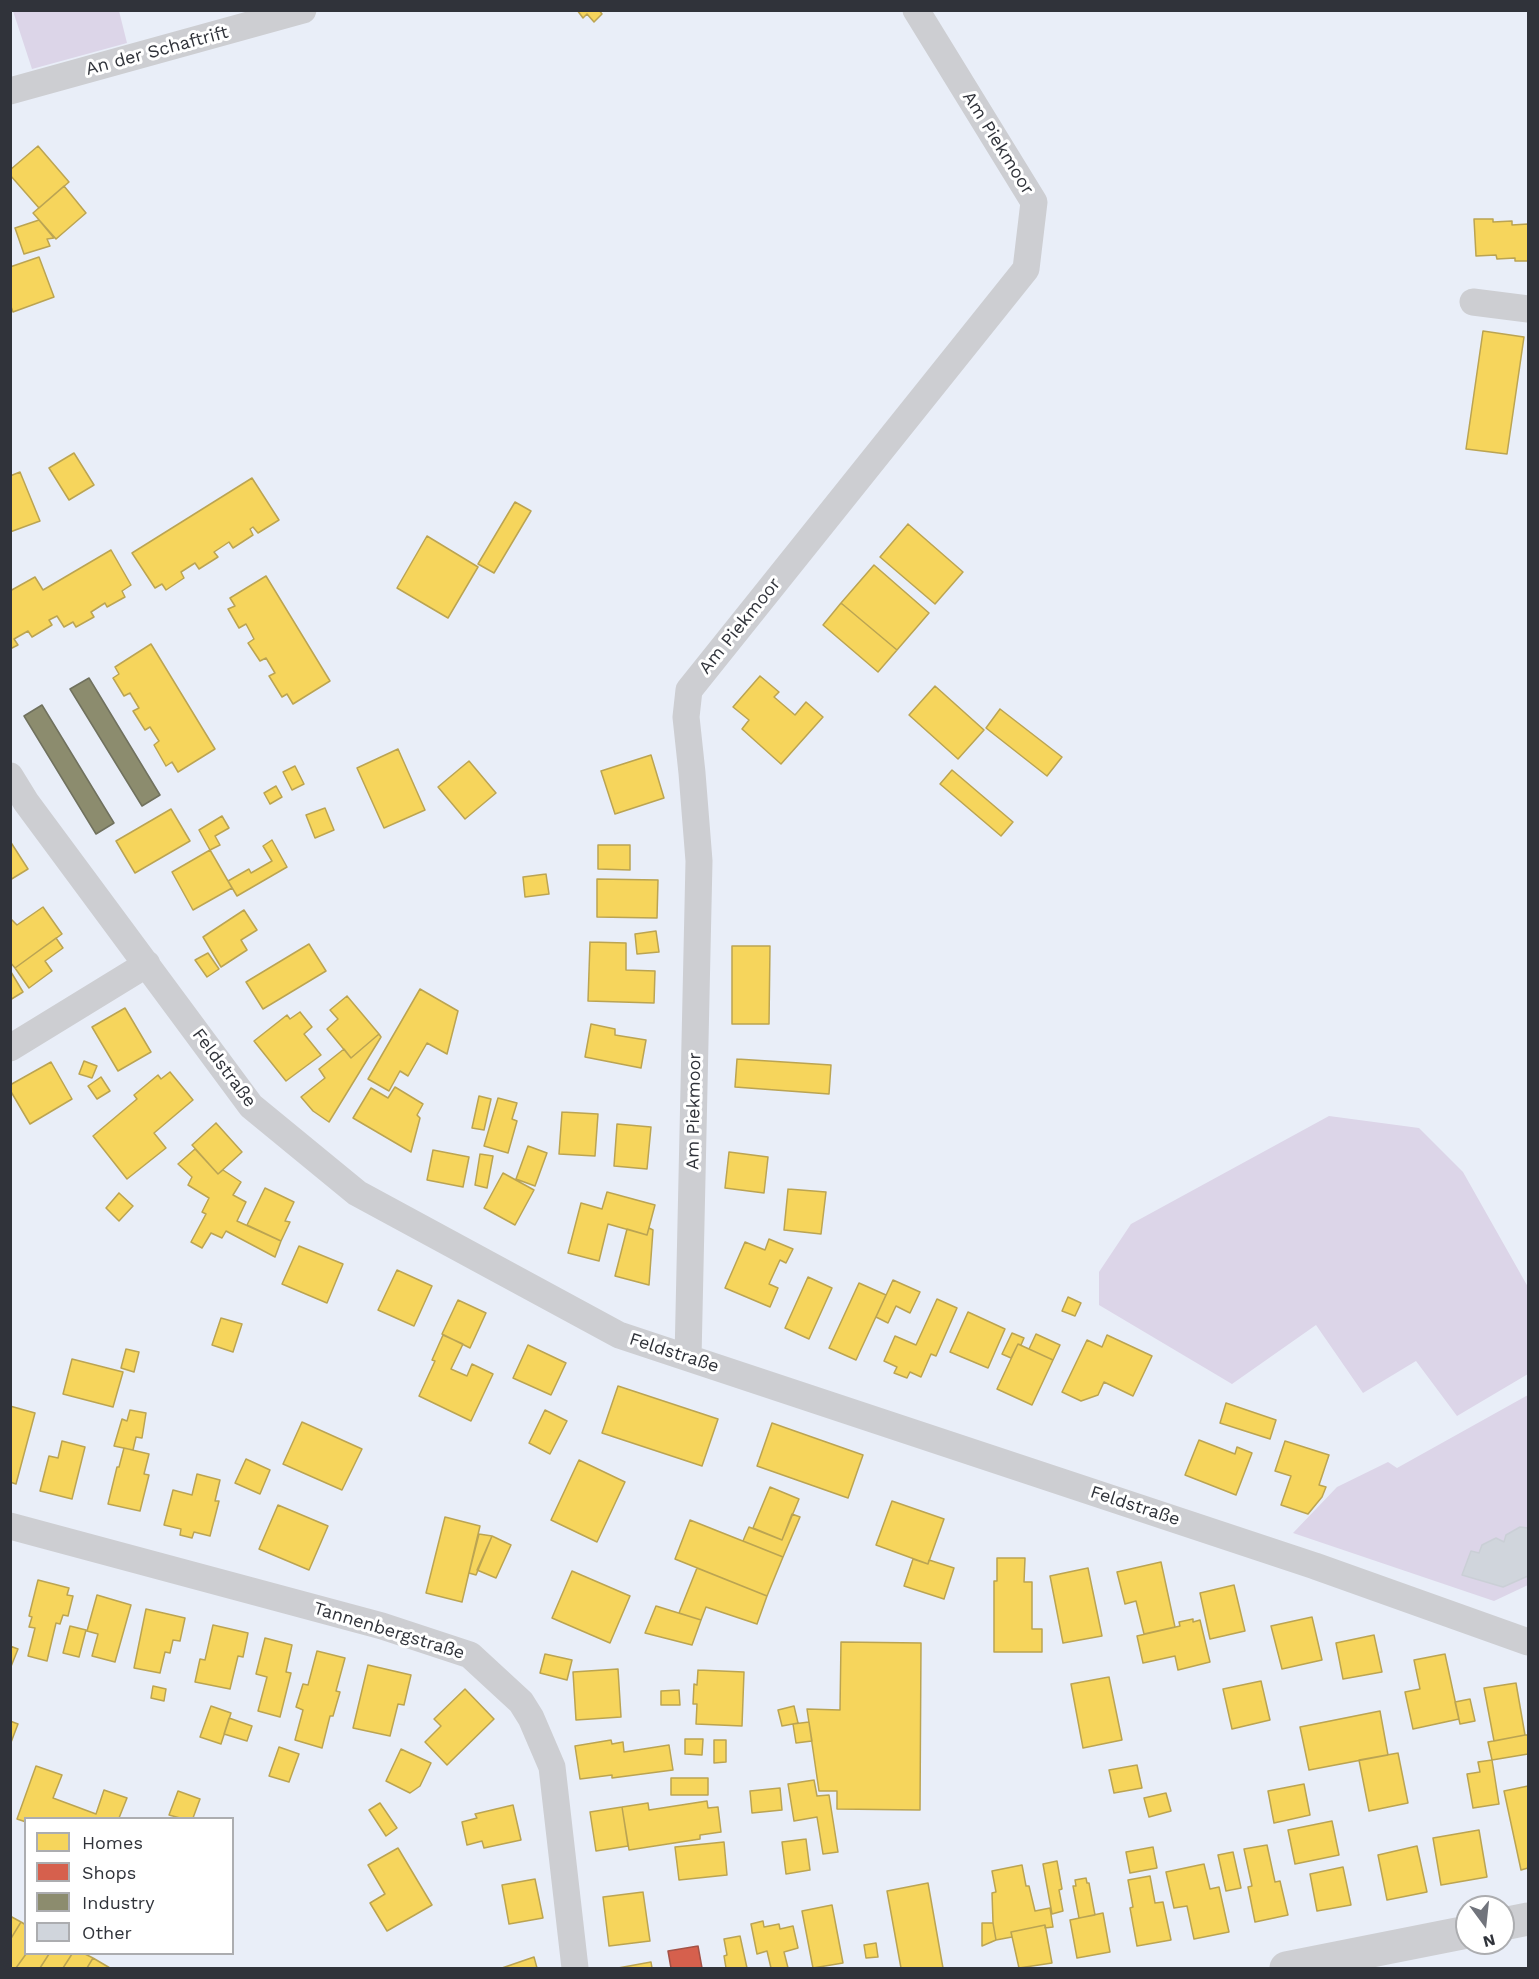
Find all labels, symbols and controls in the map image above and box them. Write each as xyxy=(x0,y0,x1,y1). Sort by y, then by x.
street label: An der Schaftrift xyxy=(83,22,231,80)
street label: Am Piekmoor xyxy=(958,87,1038,199)
street label: Am Piekmoor xyxy=(695,573,785,679)
street label: Feldstraße xyxy=(187,1024,261,1112)
street label: Am Piekmoor xyxy=(682,1052,706,1170)
street label: Feldstraße xyxy=(626,1328,722,1378)
street label: Feldstraße xyxy=(1087,1481,1183,1531)
street label: Tannenbergstraße xyxy=(311,1598,467,1664)
legend xyxy=(24,1817,234,1955)
text: Homes xyxy=(82,1832,143,1853)
text: Shops xyxy=(82,1862,136,1883)
text: Industry xyxy=(82,1892,154,1913)
north arrow xyxy=(1455,1895,1515,1955)
text: Other xyxy=(82,1922,132,1943)
text: N xyxy=(1481,1930,1497,1952)

